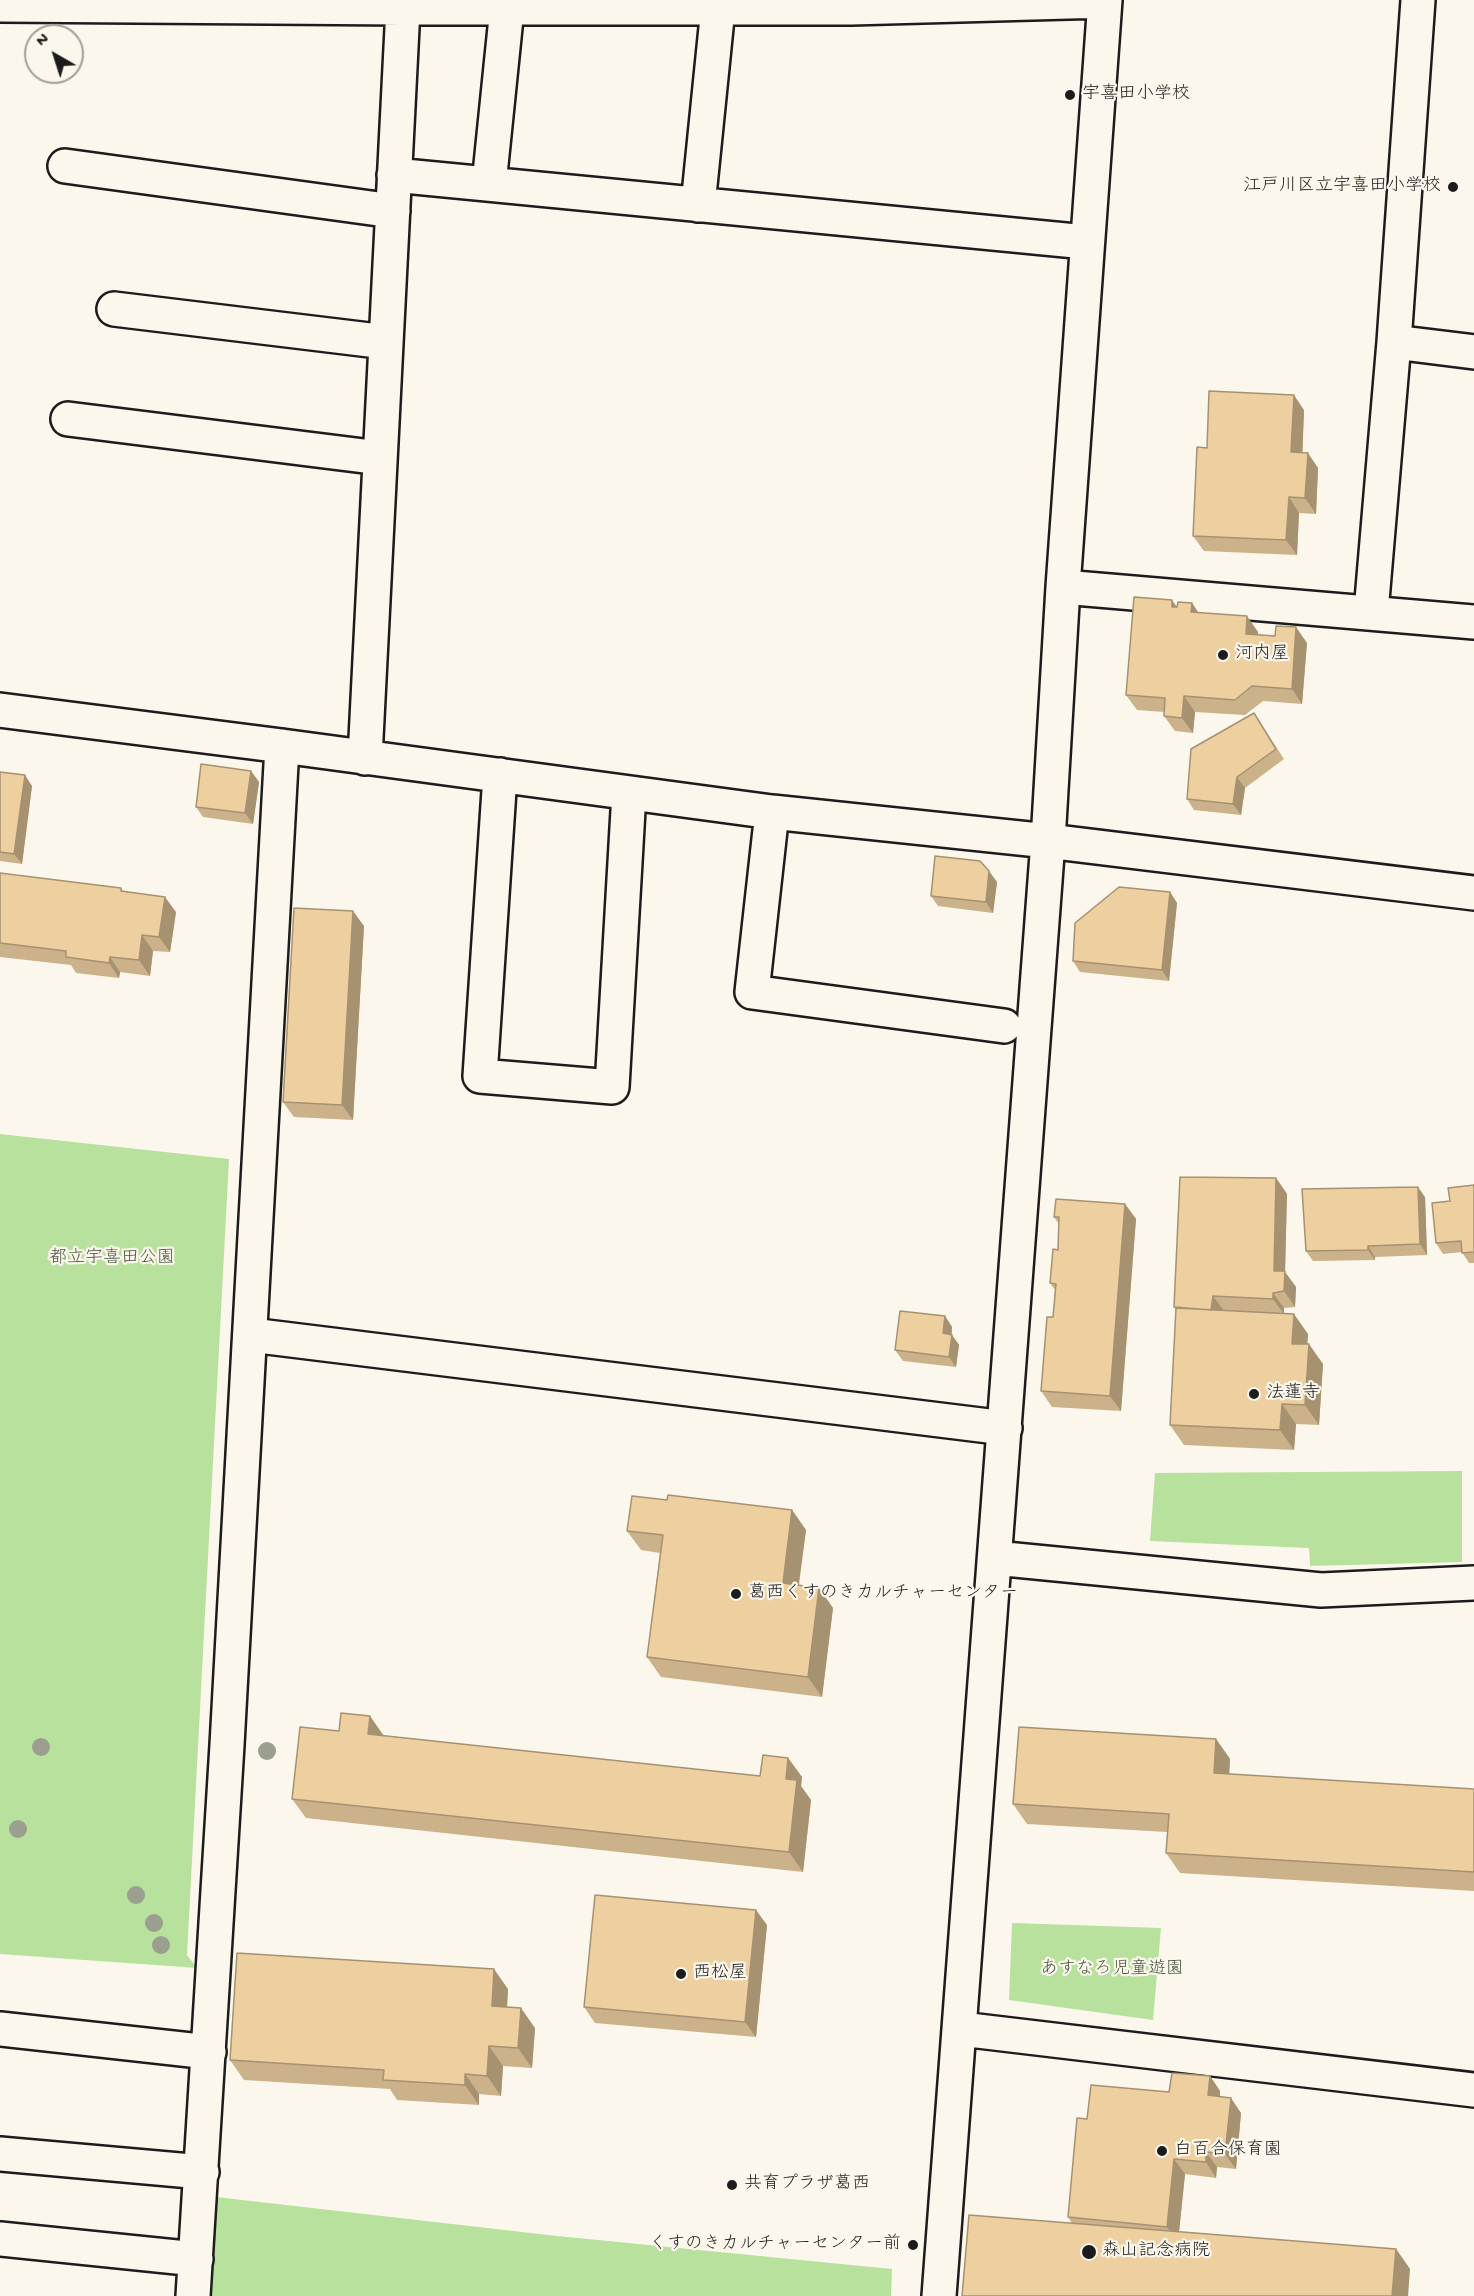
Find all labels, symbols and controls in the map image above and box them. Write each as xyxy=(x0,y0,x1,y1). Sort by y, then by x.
north arrow xyxy=(24,24,84,84)
text: N xyxy=(34,31,54,52)
place label: 宇喜田小学校 xyxy=(1082,84,1190,106)
marker: 宇喜田小学校 xyxy=(1063,88,1077,102)
place label: 江戸川区立宇喜田小学校 xyxy=(1243,176,1441,198)
marker: 江戸川区立宇喜田小学校 xyxy=(1446,180,1460,194)
place label: 河内屋 xyxy=(1235,644,1289,666)
marker: 河内屋 xyxy=(1216,648,1230,662)
park label: 都立宇喜田公園 xyxy=(49,1248,175,1270)
place label: 法蓮寺 xyxy=(1266,1383,1320,1405)
marker: 法蓮寺 xyxy=(1247,1387,1261,1401)
place label: 葛西くすのきカルチャーセンター xyxy=(748,1583,1018,1605)
marker: 葛西くすのきカルチャーセンター xyxy=(729,1587,743,1601)
park label: あすなろ児童遊園 xyxy=(1040,1959,1184,1981)
place label: 西松屋 xyxy=(693,1963,747,1985)
marker: 西松屋 xyxy=(674,1967,688,1981)
place label: 白百合保育園 xyxy=(1174,2140,1282,2162)
marker: 白百合保育園 xyxy=(1155,2144,1169,2158)
place label: 共育プラザ葛西 xyxy=(744,2174,870,2196)
marker: 共育プラザ葛西 xyxy=(725,2178,739,2192)
place label: くすのきカルチャーセンター前 xyxy=(649,2234,901,2256)
marker: くすのきカルチャーセンター前 xyxy=(906,2238,920,2252)
place label: 森山記念病院 xyxy=(1102,2241,1210,2263)
marker: 森山記念病院 xyxy=(1080,2243,1098,2261)

